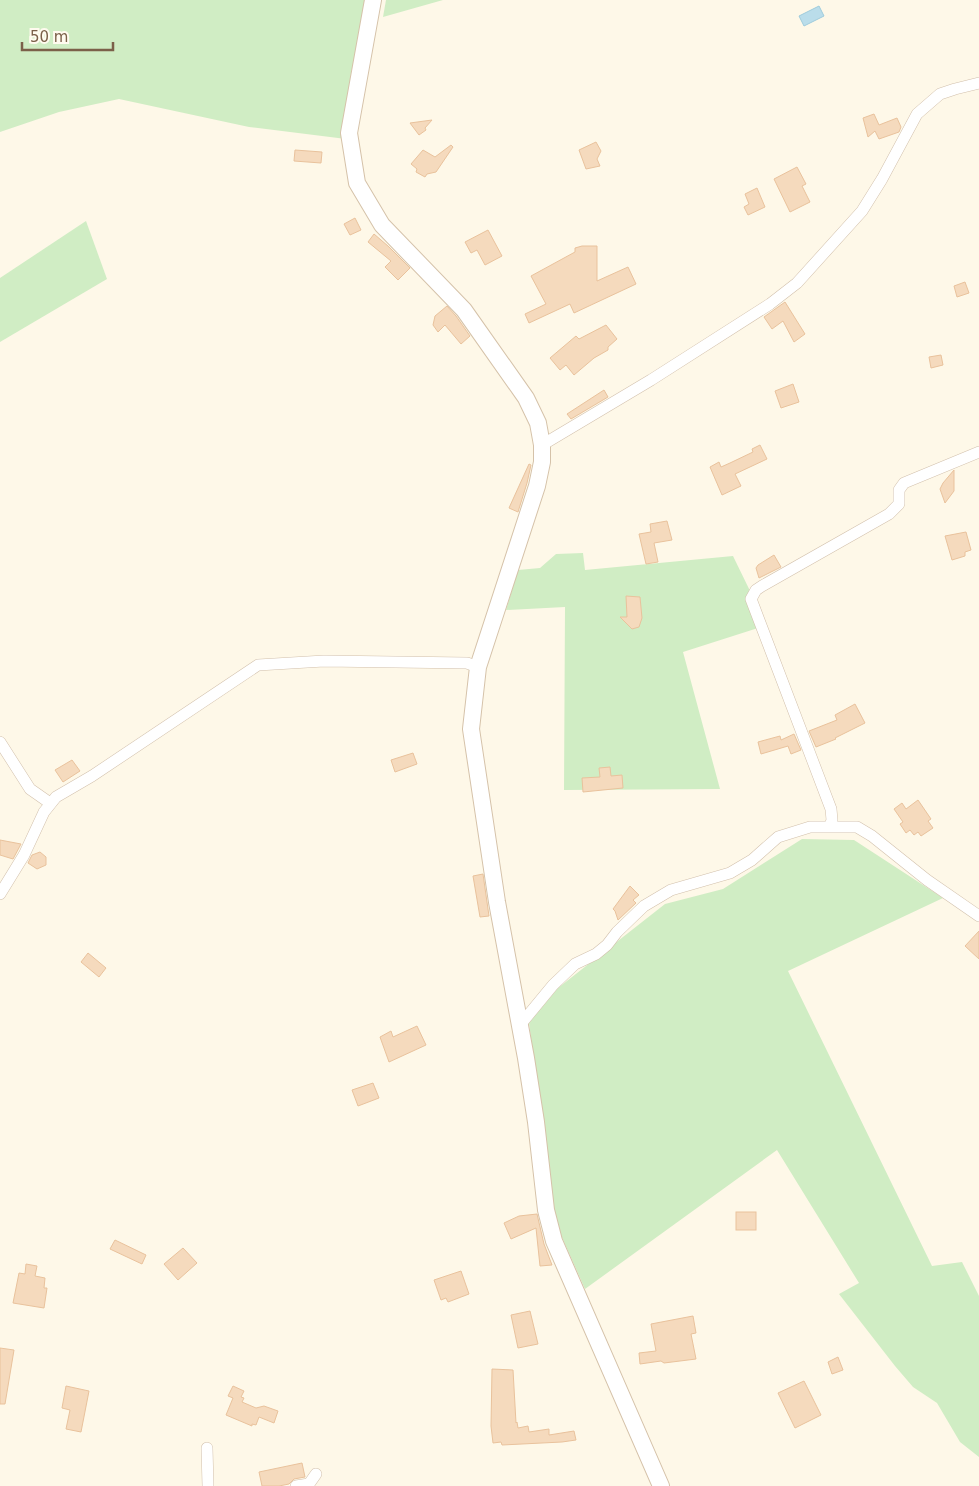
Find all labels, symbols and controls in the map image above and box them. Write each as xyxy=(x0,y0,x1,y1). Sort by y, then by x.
scale bar xyxy=(22,20,114,52)
text: 50 m xyxy=(30,28,68,46)

